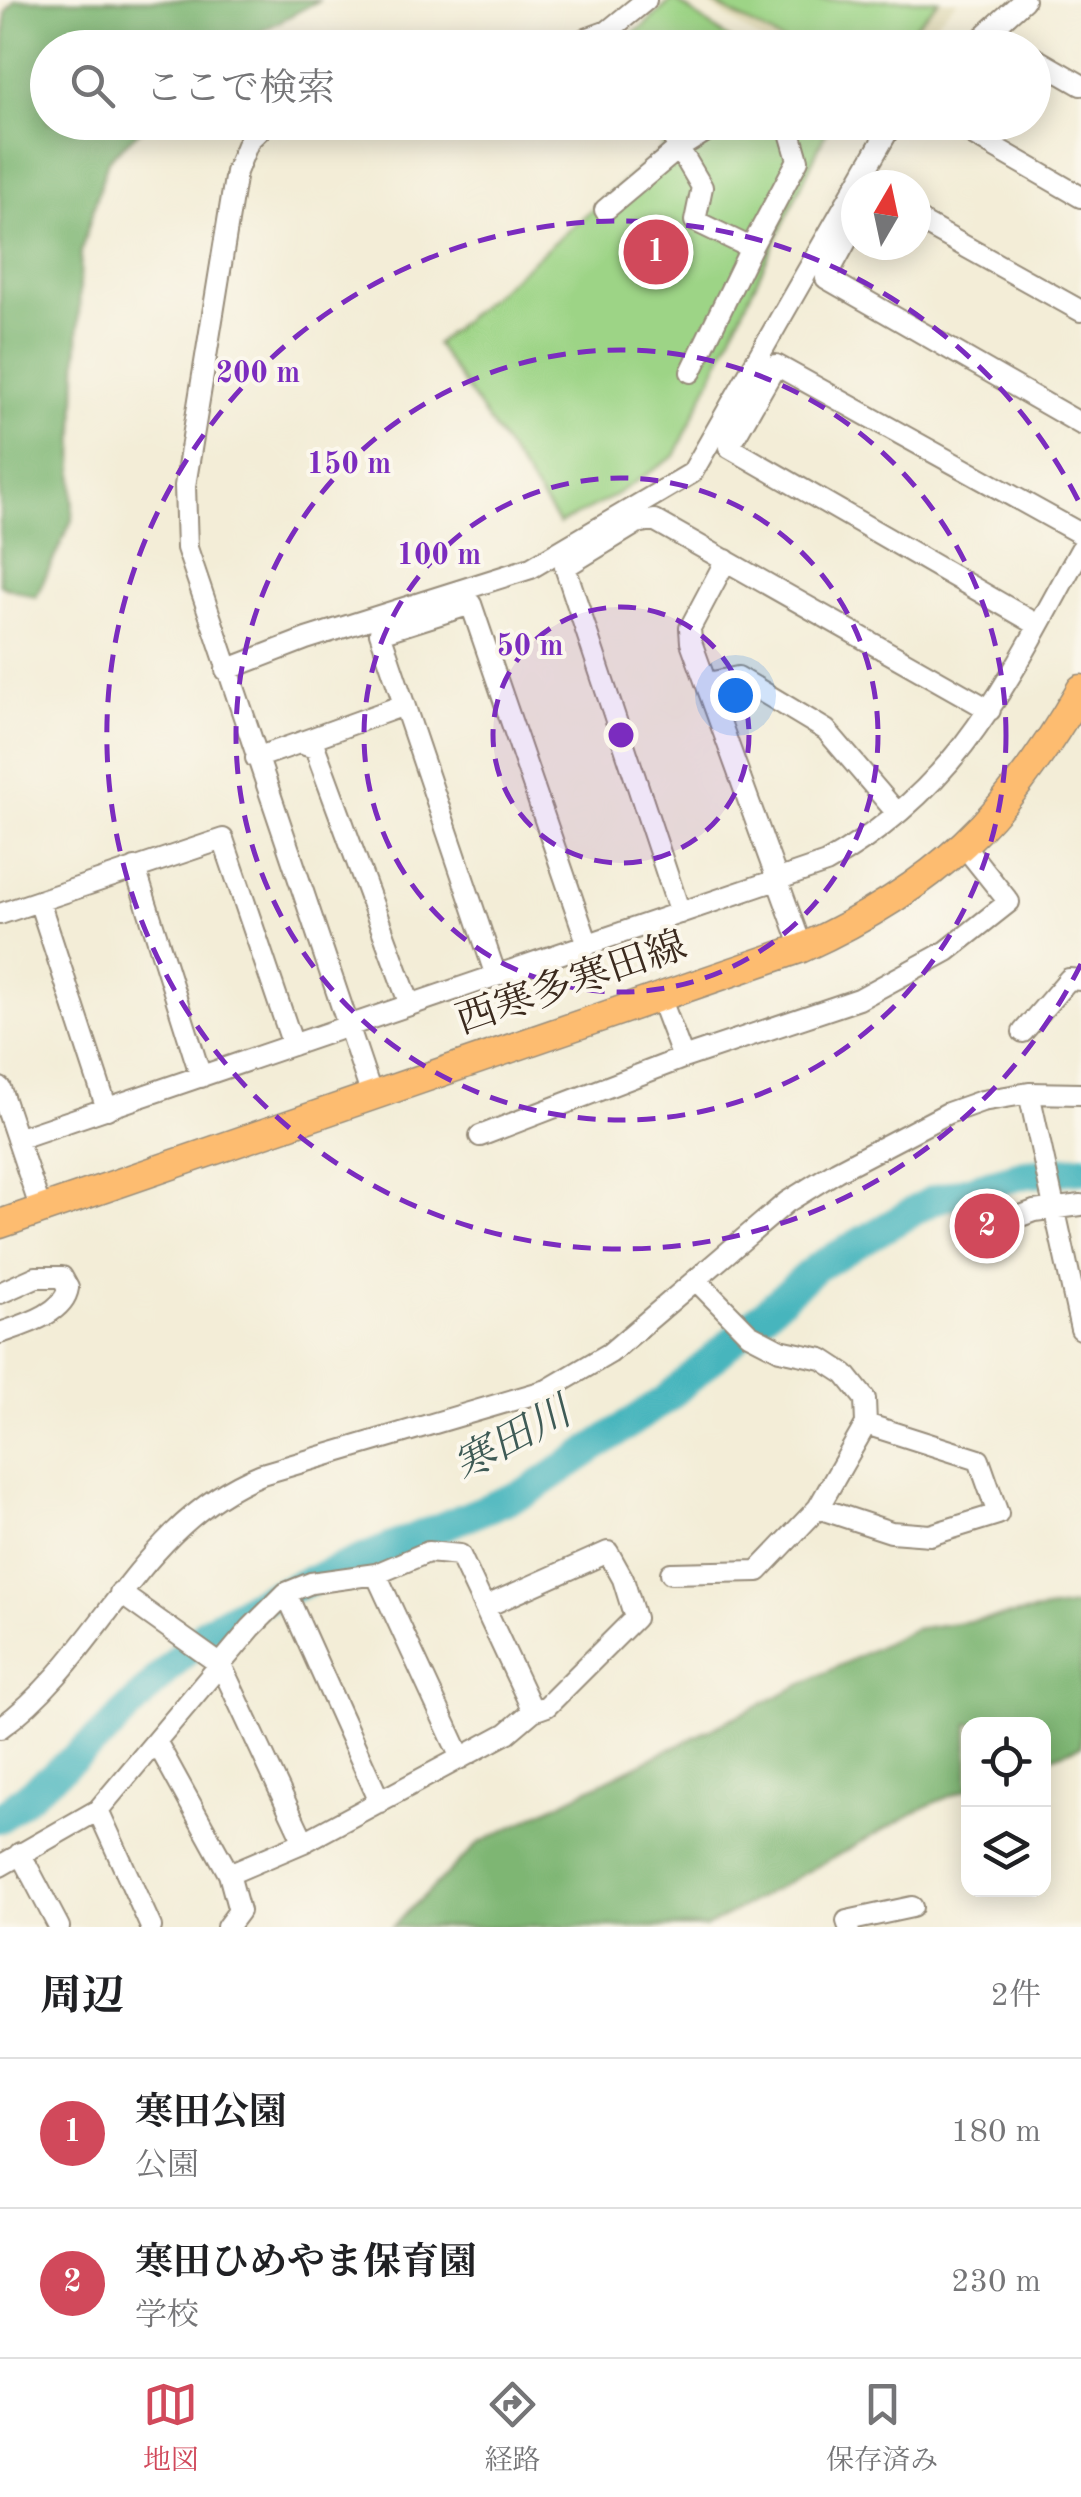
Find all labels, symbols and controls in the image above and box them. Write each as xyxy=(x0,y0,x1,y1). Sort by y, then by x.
search box xyxy=(30,30,1051,140)
icon: search xyxy=(65,58,120,113)
text: ここで検索 xyxy=(145,71,335,109)
north arrow xyxy=(841,170,931,260)
pin: 1 xyxy=(624,214,688,290)
text: 200 m xyxy=(216,359,300,389)
text: 150 m xyxy=(307,450,391,480)
text: 100 m xyxy=(397,541,481,571)
text: 50 m xyxy=(496,632,564,662)
your location xyxy=(710,670,761,721)
centre of rings xyxy=(603,717,639,753)
street label: 西寒多寒田線 xyxy=(451,923,692,1043)
pin: 2 xyxy=(954,1188,1020,1264)
water label: 寒田川 xyxy=(446,1387,582,1490)
map controls xyxy=(961,1717,1051,1897)
button: locate xyxy=(961,1717,1051,1807)
button: layers xyxy=(961,1807,1051,1897)
text: 周辺 xyxy=(40,1977,124,2019)
text: 2件 xyxy=(990,1981,1041,2013)
text: 寒田公園 xyxy=(135,2095,287,2133)
text: 1 xyxy=(63,2117,82,2149)
text: 180 m xyxy=(951,2117,1041,2149)
text: 公園 xyxy=(135,2151,199,2183)
text: 寒田ひめやま保育園 xyxy=(135,2245,477,2283)
text: 2 xyxy=(63,2267,82,2299)
text: 230 m xyxy=(951,2267,1041,2299)
text: 学校 xyxy=(135,2301,199,2333)
tab: 地図 xyxy=(143,2377,199,2480)
tab: 経路 xyxy=(484,2377,540,2480)
tab: 保存済み xyxy=(826,2377,938,2480)

